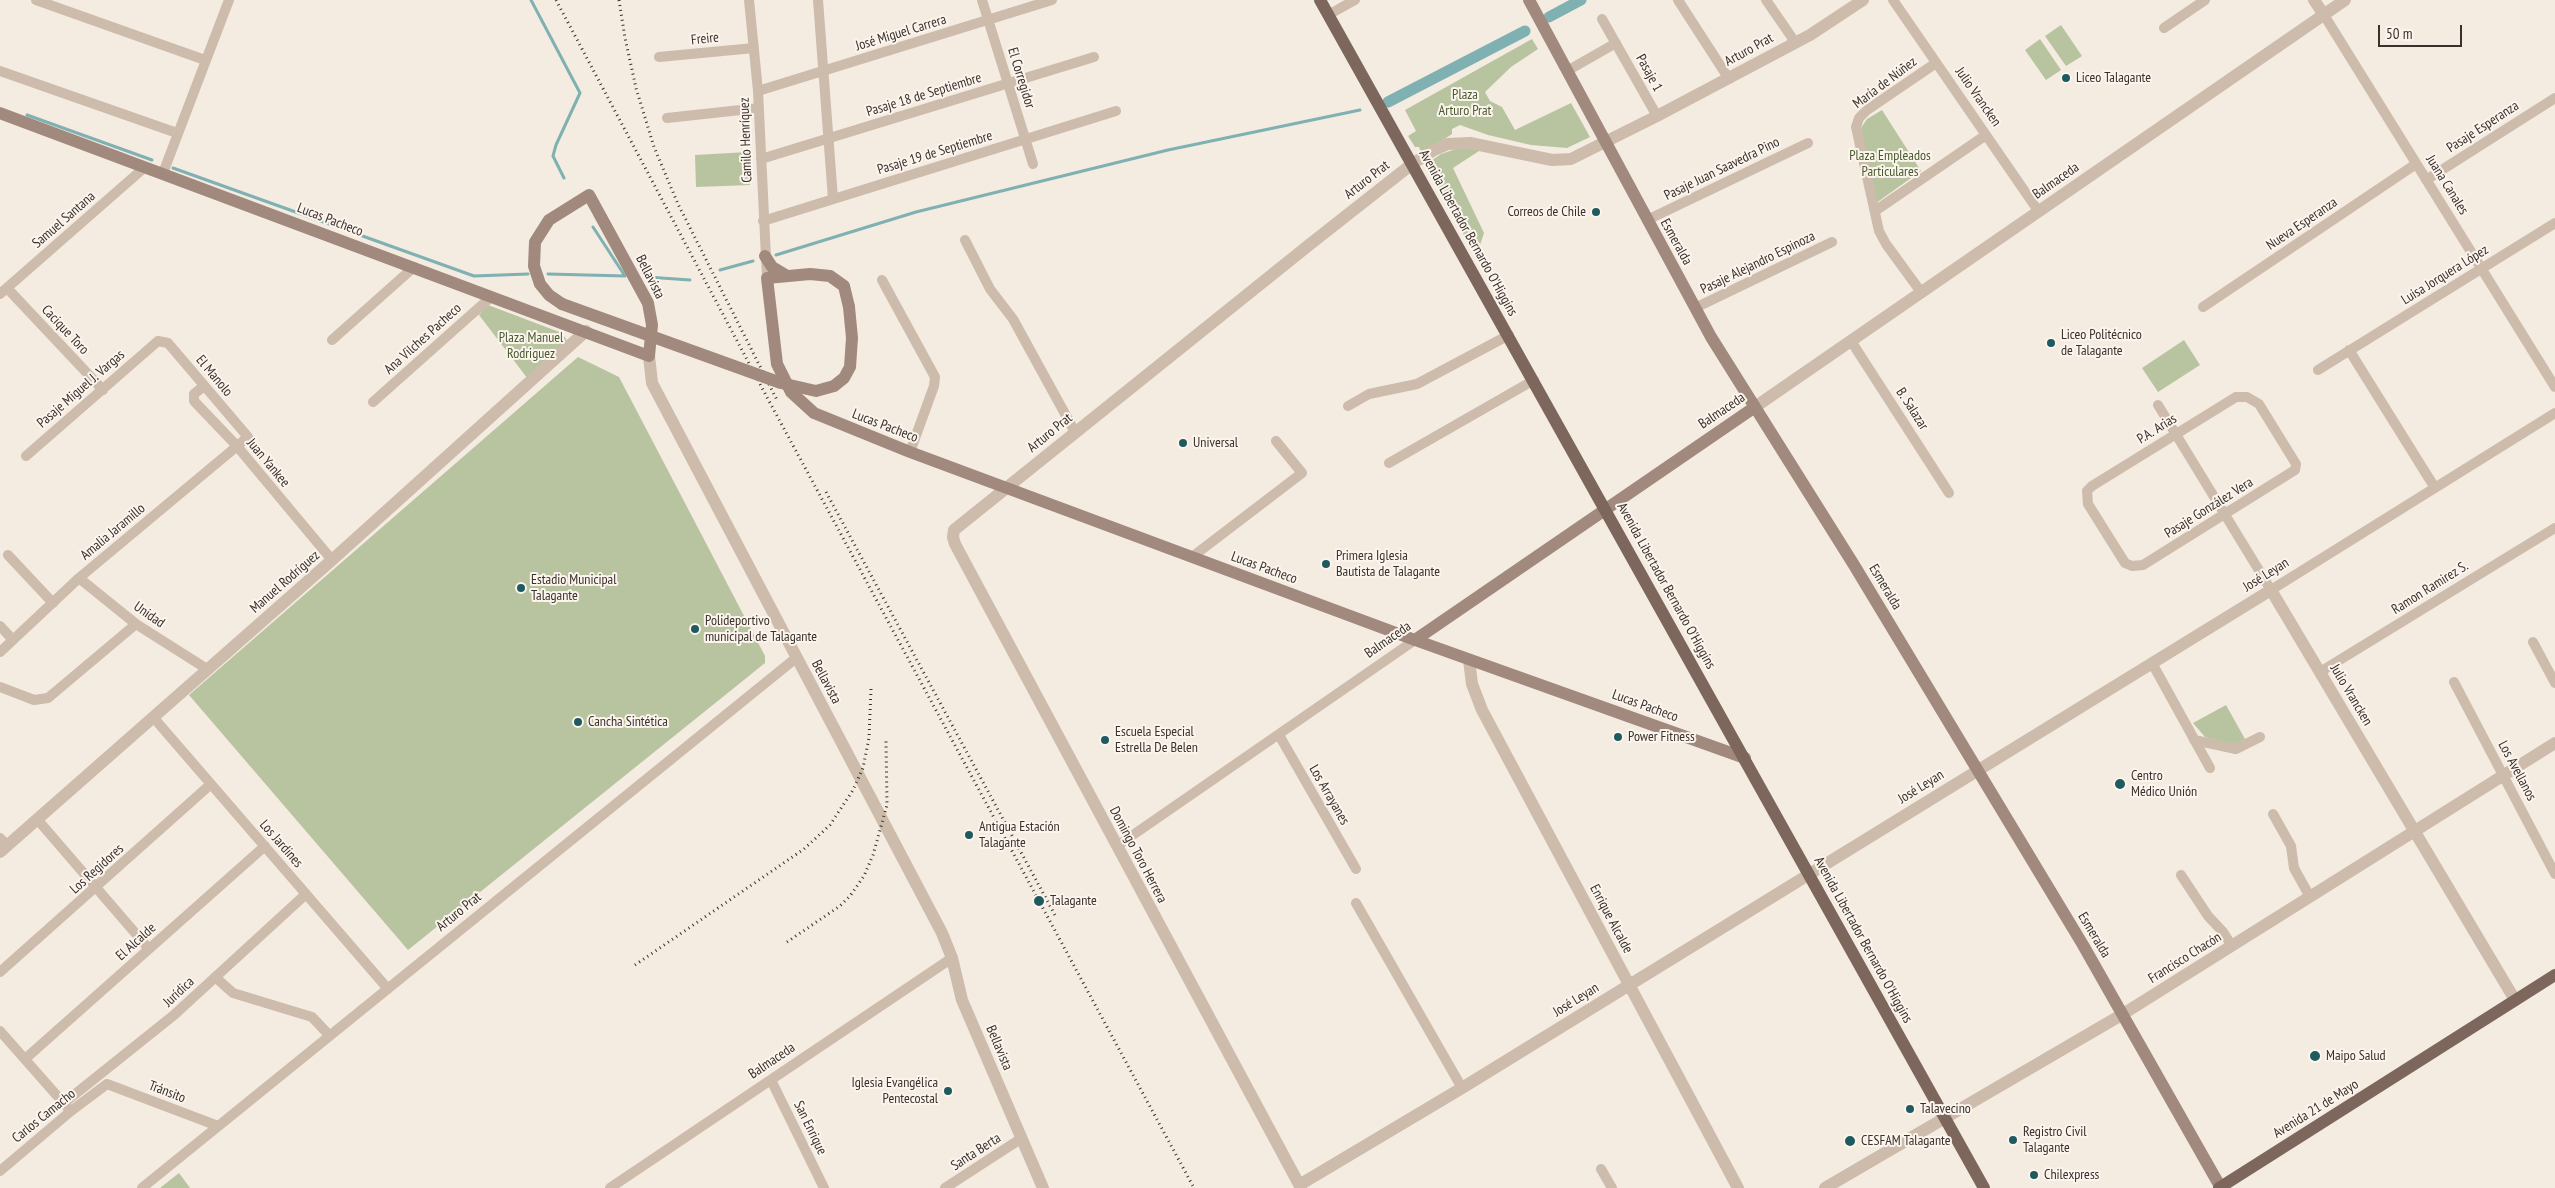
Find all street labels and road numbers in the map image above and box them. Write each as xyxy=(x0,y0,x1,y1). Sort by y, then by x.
street label: José Miguel Carrera xyxy=(854,11,948,55)
street label: Freire xyxy=(690,29,720,49)
street label: Arturo Prat xyxy=(1722,30,1776,70)
street label: El Corregidor xyxy=(1004,46,1038,110)
street label: Pasaje 1 xyxy=(1632,51,1666,95)
street label: María de Núñez xyxy=(1850,54,1920,112)
street label: Julio Vrancken xyxy=(1951,64,2005,130)
street label: Pasaje 18 de Septiembre xyxy=(864,70,984,120)
street label: Camilo Henríquez xyxy=(736,97,756,183)
street label: Pasaje Esperanza xyxy=(2444,97,2522,157)
street label: Pasaje 19 de Septiembre xyxy=(875,128,995,178)
street label: Pasaje Juan Saavedra Pino xyxy=(1662,134,1782,204)
street label: Avenida Libertador Bernardo O'Higgins xyxy=(1415,147,1521,319)
street label: Juana Canales xyxy=(2422,152,2472,218)
street label: Arturo Prat xyxy=(1341,157,1393,203)
street label: Balmaceda xyxy=(2030,159,2082,203)
street label: Samuel Santana xyxy=(29,188,99,252)
street label: Nueva Esperanza xyxy=(2263,194,2341,254)
street label: Lucas Pacheco xyxy=(295,200,365,240)
street label: Esmeralda xyxy=(1657,216,1695,268)
street label: Pasaje Alejandro Espinoza xyxy=(1698,228,1818,298)
street label: Luisa Jorquera López xyxy=(2398,241,2492,309)
street label: Bellavista xyxy=(632,252,668,302)
street label: Ana Vilches Pacheco xyxy=(381,300,465,378)
street label: Cacique Toro xyxy=(38,302,92,358)
street label: Pasaje Miguel J. Vargas xyxy=(34,346,128,432)
street label: El Manolo xyxy=(192,352,236,400)
street label: B. Salazar xyxy=(1892,385,1932,433)
street label: Balmaceda xyxy=(1696,389,1748,433)
street label: Lucas Pacheco xyxy=(850,406,920,446)
street label: Arturo Prat xyxy=(1024,410,1076,456)
street label: P.A. Arias xyxy=(2134,410,2180,448)
street label: Juan Yankee xyxy=(243,435,293,491)
street label: Pasaje González Vera xyxy=(2162,474,2256,542)
street label: Amalia Jaramillo xyxy=(77,500,149,564)
street label: Avenida Libertador Bernardo O'Higgins xyxy=(1613,500,1719,672)
street label: Manuel Rodríguez xyxy=(247,547,323,617)
street label: Lucas Pacheco xyxy=(1229,548,1299,588)
street label: José Leyan xyxy=(2240,554,2292,596)
street label: Ramon Ramirez S. xyxy=(2389,558,2471,618)
street label: Esmeralda xyxy=(1865,561,1905,613)
street label: Unidad xyxy=(130,598,168,632)
street label: Balmaceda xyxy=(1362,618,1414,662)
street label: Bellavista xyxy=(808,657,844,707)
street label: Julio Vrancken xyxy=(2326,661,2376,729)
street label: Lucas Pacheco xyxy=(1610,686,1680,726)
street label: Los Avellanos xyxy=(2494,738,2540,804)
street label: Los Arrayanes xyxy=(1305,762,1353,828)
street label: José Leyan xyxy=(1895,766,1947,808)
street label: Domingo Toro Herrera xyxy=(1106,804,1170,906)
street label: Los Jardines xyxy=(256,817,306,871)
street label: Los Regidores xyxy=(67,841,127,897)
street label: Avenida Libertador Bernardo O'Higgins xyxy=(1810,854,1916,1026)
street label: Enrique Alcalde xyxy=(1586,882,1636,956)
street label: Arturo Prat xyxy=(433,889,485,935)
street label: Esmeralda xyxy=(2074,909,2114,961)
street label: El Alcalde xyxy=(113,920,159,964)
street label: Francisco Chacón xyxy=(2145,929,2225,987)
street label: Jurídica xyxy=(160,974,198,1010)
street label: José Leyan xyxy=(1550,979,1602,1021)
street label: Bellavista xyxy=(982,1023,1016,1073)
street label: Balmaceda xyxy=(746,1039,798,1083)
street label: Avenida 21 de Mayo xyxy=(2270,1076,2362,1142)
street label: Tránsito xyxy=(146,1077,188,1107)
street label: Carlos Camacho xyxy=(9,1085,79,1147)
street label: San Enrique xyxy=(790,1098,830,1158)
street label: Santa Berta xyxy=(948,1130,1004,1174)

